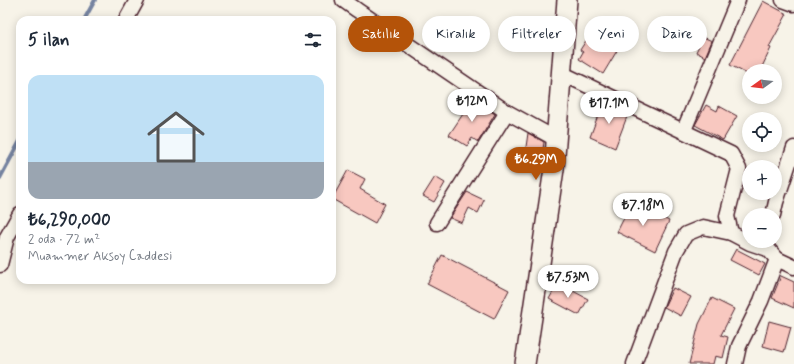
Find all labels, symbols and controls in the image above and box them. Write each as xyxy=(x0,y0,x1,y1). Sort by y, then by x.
chip: Satılık xyxy=(348,16,414,52)
chip: Kiralık xyxy=(422,16,490,52)
chip: Filtreler xyxy=(498,16,576,52)
chip: Yeni xyxy=(584,16,639,52)
chip: Daire xyxy=(647,16,707,52)
text: 5 ilan xyxy=(28,29,69,51)
icon: filters xyxy=(302,29,324,51)
north arrow xyxy=(742,64,782,104)
map controls xyxy=(742,64,782,248)
pin: ₺12M xyxy=(448,89,496,123)
pin: ₺17.1M xyxy=(576,91,642,125)
text: ₺12M xyxy=(456,93,488,110)
text: ₺17.1M xyxy=(589,95,629,112)
icon: home xyxy=(140,101,212,173)
button: locate xyxy=(742,112,782,152)
pin: ₺6.29M xyxy=(503,147,569,181)
text: ₺6.29M xyxy=(515,151,557,168)
button: + xyxy=(742,160,782,200)
pin: ₺7.18M xyxy=(610,193,676,227)
text: ₺7.18M xyxy=(622,197,664,214)
button: − xyxy=(742,208,782,248)
text: ₺6,290,000 xyxy=(28,209,111,231)
text: 2 oda · 72 m² xyxy=(28,231,100,248)
text: Muammer Aksoy Caddesi xyxy=(28,248,172,265)
pin: ₺7.53M xyxy=(535,265,601,299)
text: ₺7.53M xyxy=(547,269,589,286)

